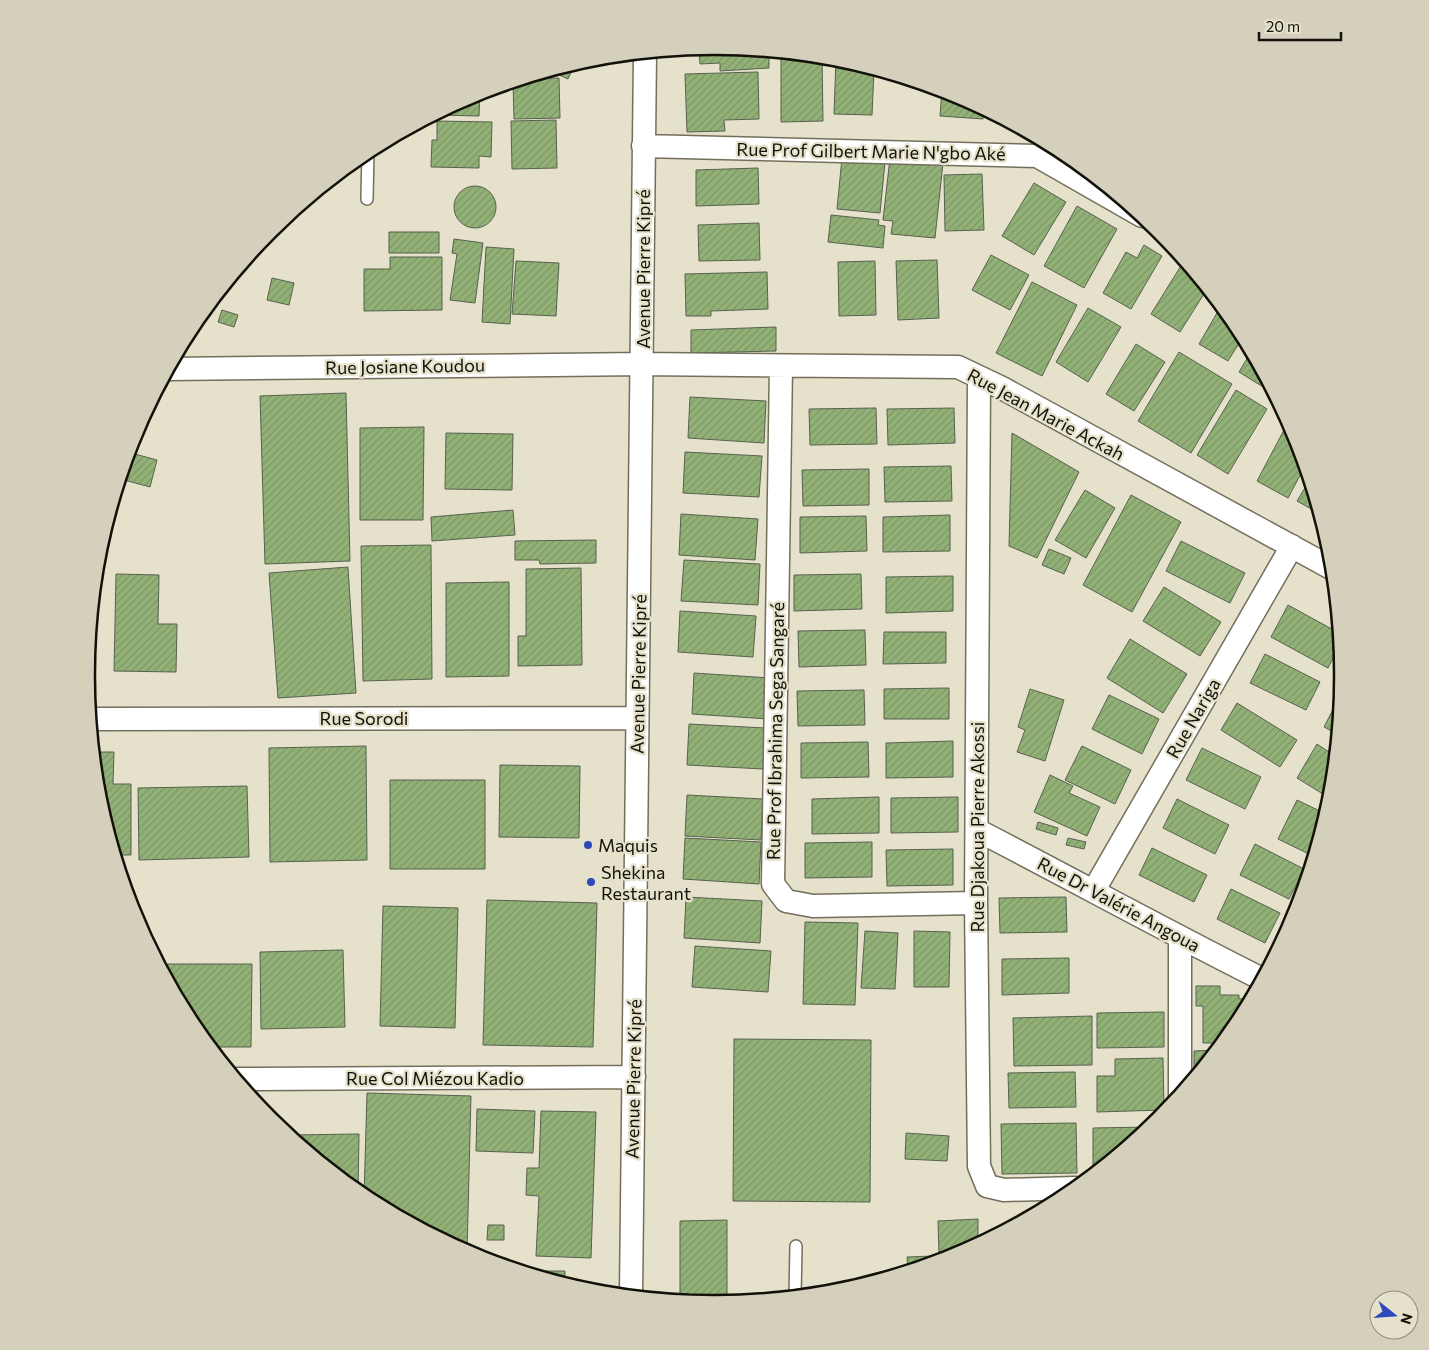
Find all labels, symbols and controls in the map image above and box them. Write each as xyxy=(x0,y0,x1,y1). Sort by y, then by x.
scale bar xyxy=(1259,10,1342,42)
text: 20 m xyxy=(1266,17,1300,35)
street label: Rue Prof Gilbert Marie N'gbo Aké xyxy=(736,138,1006,164)
street label: Avenue Pierre Kipré xyxy=(632,189,654,349)
street label: Rue Josiane Koudou xyxy=(325,354,485,378)
street label: Rue Jean Marie Ackah xyxy=(964,363,1128,465)
street label: Avenue Pierre Kipré xyxy=(626,594,650,754)
street label: Rue Prof Ibrahima Sega Sangaré xyxy=(762,602,788,860)
street label: Rue Nariga xyxy=(1161,674,1225,762)
street label: Rue Sorodi xyxy=(320,707,408,729)
street label: Rue Djakoua Pierre Akossi xyxy=(966,722,988,933)
place label: Maquis xyxy=(598,834,658,856)
marker: Maquis xyxy=(582,839,594,851)
street label: Rue Dr Valérie Angoua xyxy=(1034,852,1204,956)
place label: Shekina Restaurant xyxy=(601,861,691,904)
marker: Shekina Restaurant xyxy=(585,876,597,888)
street label: Avenue Pierre Kipré xyxy=(621,999,645,1159)
street label: Rue Col Miézou Kadio xyxy=(346,1067,524,1089)
north arrow xyxy=(1369,1290,1419,1340)
text: N xyxy=(1397,1311,1417,1326)

